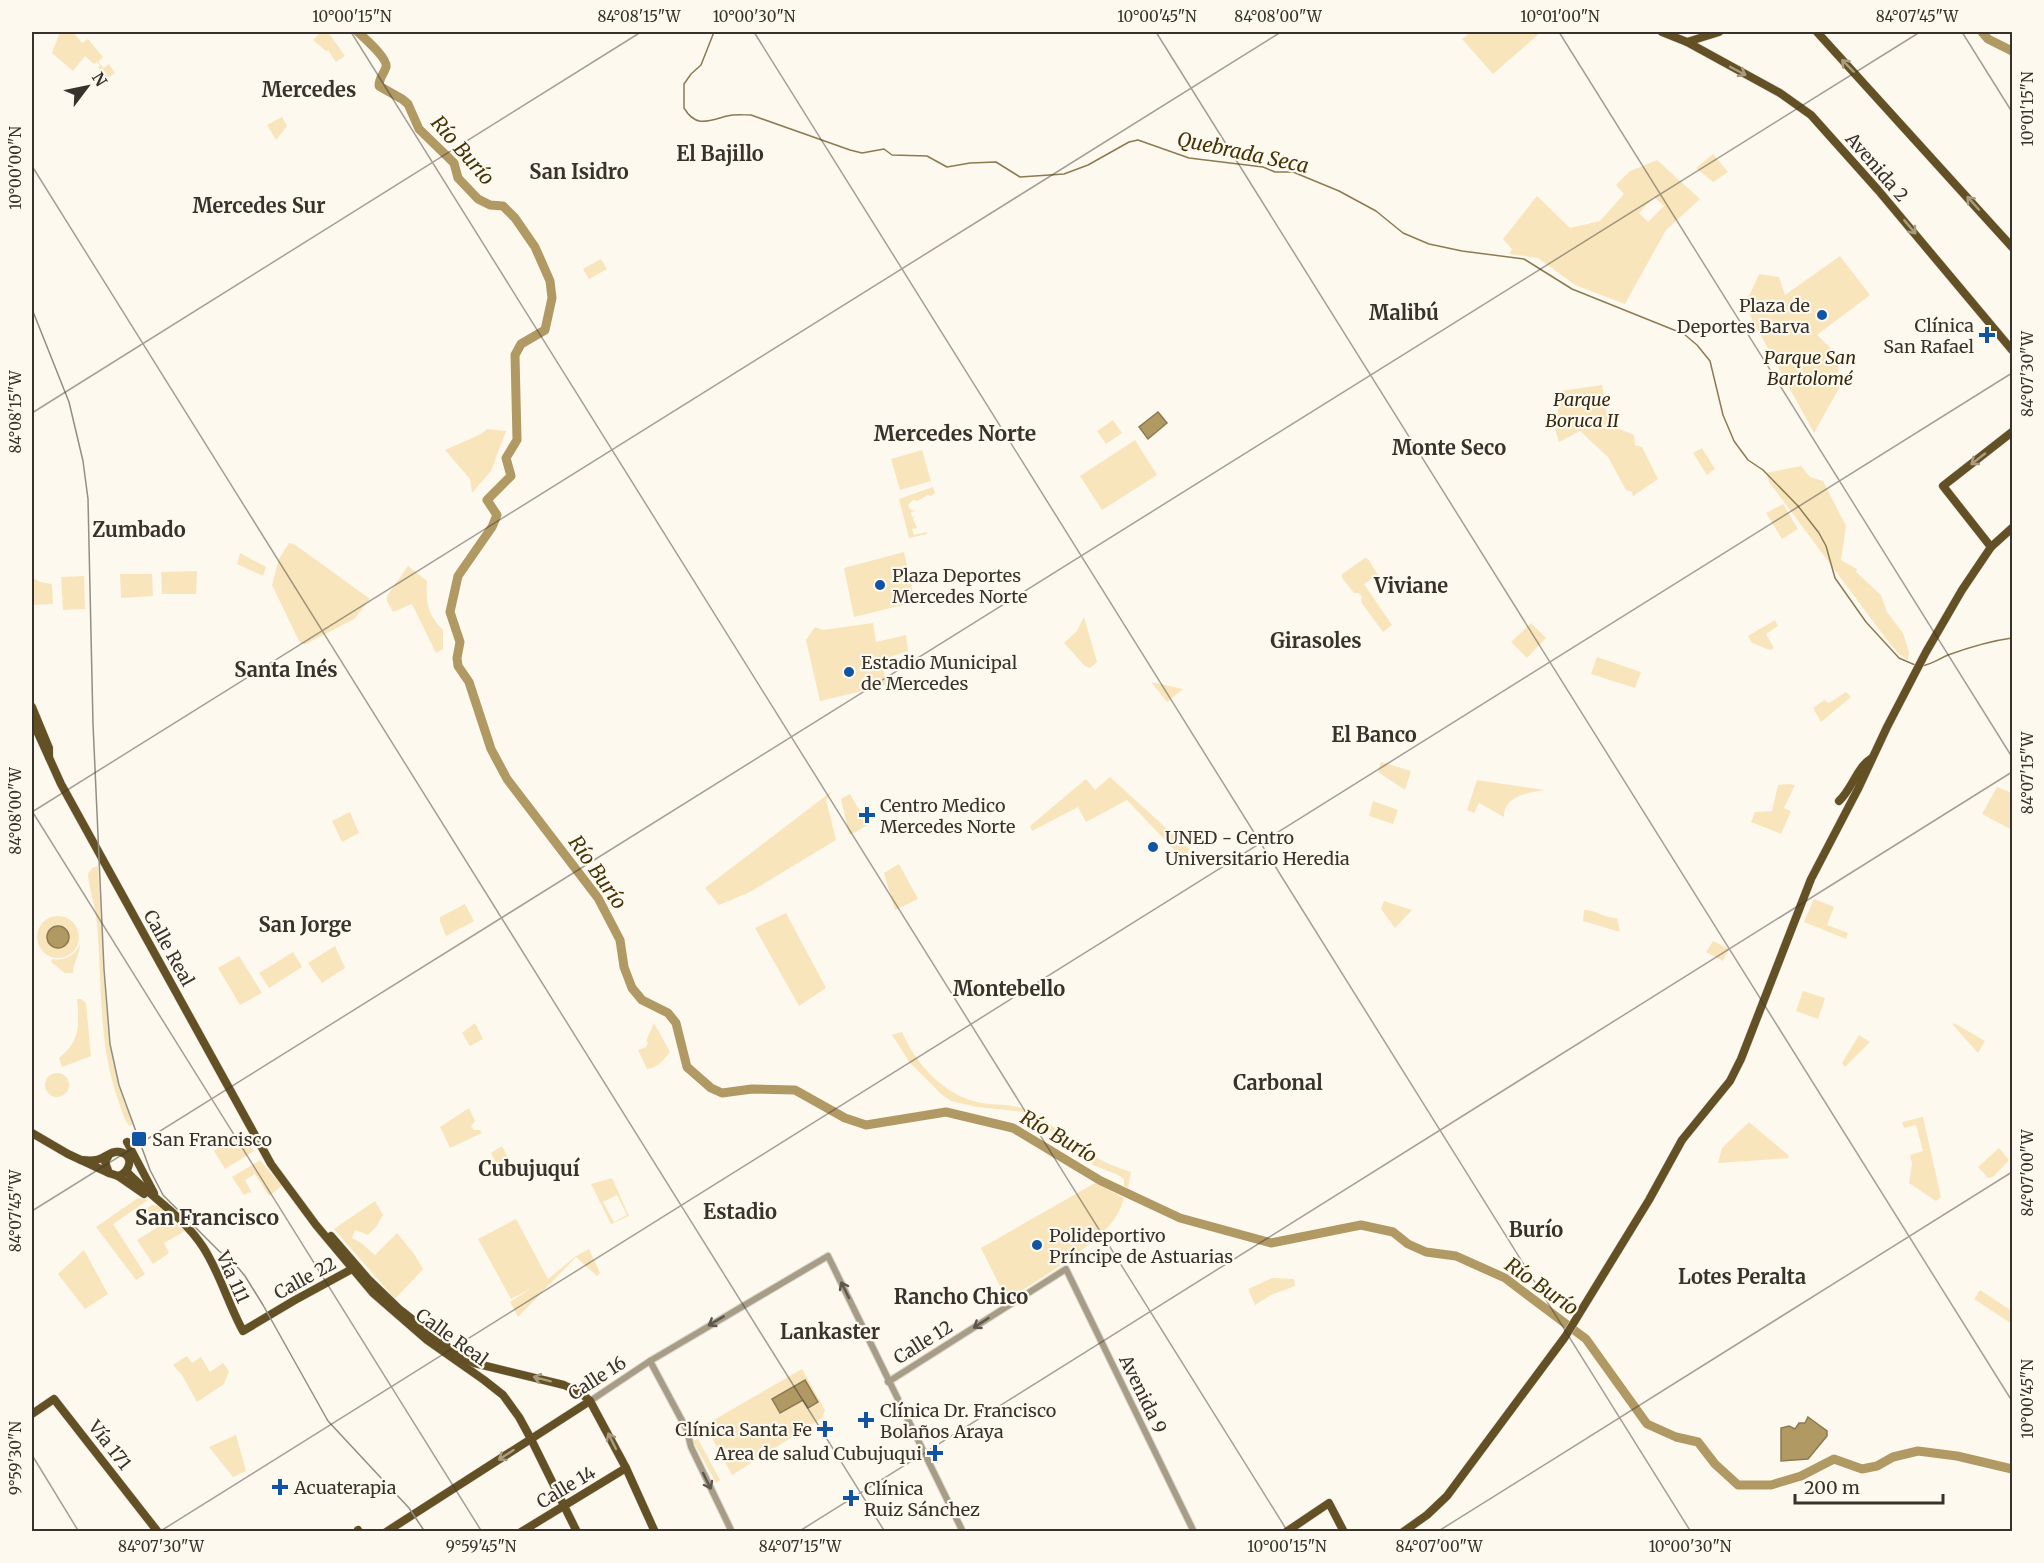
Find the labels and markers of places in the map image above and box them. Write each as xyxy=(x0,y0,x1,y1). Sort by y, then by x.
place label: Plaza de Deportes Barva xyxy=(1677,294,1810,338)
marker: Plaza de Deportes Barva xyxy=(1815,308,1829,322)
place label: Clínica San Rafael xyxy=(1883,314,1974,358)
marker: Clínica San Rafael xyxy=(1978,326,1996,344)
place label: Plaza Deportes Mercedes Norte xyxy=(892,564,1027,608)
marker: Plaza Deportes Mercedes Norte xyxy=(873,578,887,592)
place label: Estadio Municipal de Mercedes xyxy=(861,651,1018,695)
marker: Estadio Municipal de Mercedes xyxy=(842,665,856,679)
place label: Centro Medico Mercedes Norte xyxy=(880,794,1015,838)
marker: Centro Medico Mercedes Norte xyxy=(858,806,876,824)
place label: UNED - Centro Universitario Heredia xyxy=(1165,826,1350,870)
marker: UNED - Centro Universitario Heredia xyxy=(1146,840,1160,854)
place label: San Francisco xyxy=(152,1128,272,1151)
marker: San Francisco xyxy=(130,1130,148,1148)
place label: Polideportivo Príncipe de Astuarias xyxy=(1049,1224,1233,1268)
marker: Polideportivo Príncipe de Astuarias xyxy=(1030,1238,1044,1252)
place label: Clínica Dr. Francisco Bolaños Araya xyxy=(880,1399,1056,1443)
marker: Clínica Dr. Francisco Bolaños Araya xyxy=(857,1411,875,1429)
place label: Clínica Santa Fe xyxy=(675,1418,812,1441)
marker: Clínica Santa Fe xyxy=(816,1420,834,1438)
place label: Area de salud Cubujuqui xyxy=(714,1442,922,1465)
marker: Area de salud Cubujuqui xyxy=(926,1444,944,1462)
place label: Acuaterapia xyxy=(293,1476,397,1499)
place label: Clínica Ruiz Sánchez xyxy=(864,1477,980,1521)
marker: Acuaterapia xyxy=(271,1478,289,1496)
marker: Clínica Ruiz Sánchez xyxy=(842,1489,860,1507)

